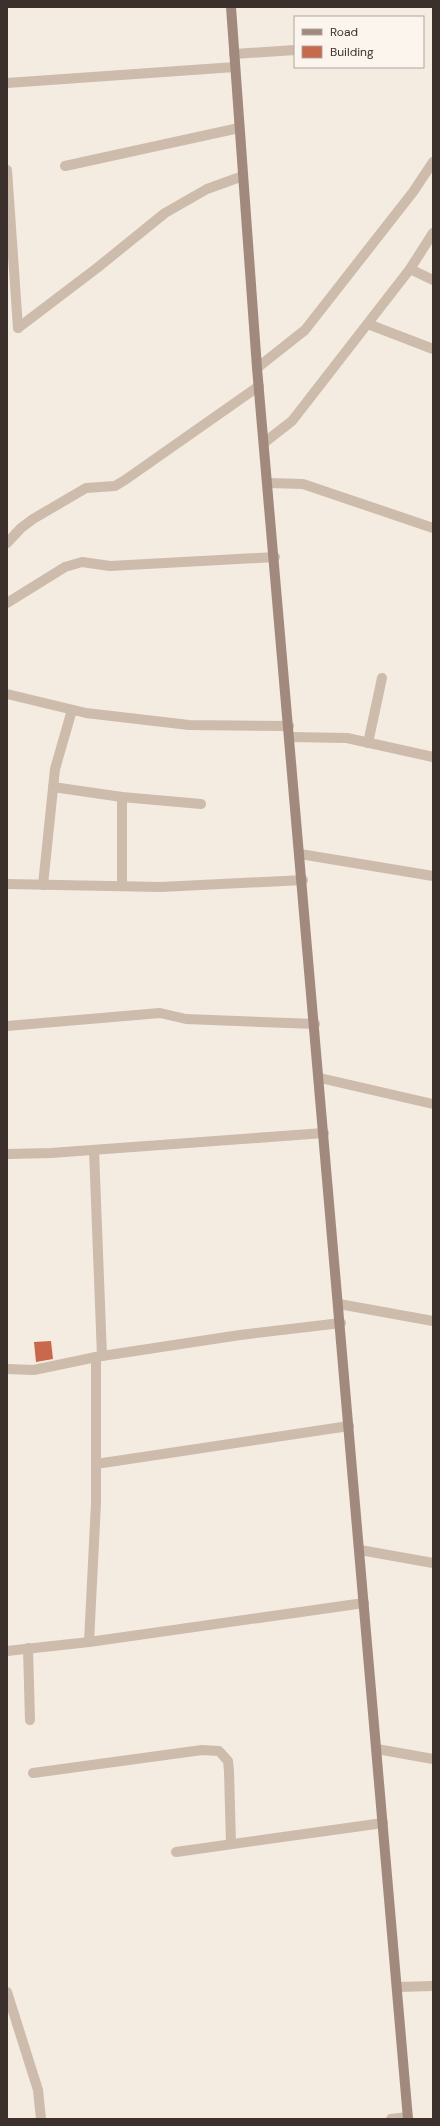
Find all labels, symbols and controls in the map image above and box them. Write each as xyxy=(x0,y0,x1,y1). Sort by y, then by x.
legend xyxy=(294,16,424,68)
text: Road xyxy=(330,24,358,40)
text: Building xyxy=(330,44,374,60)

